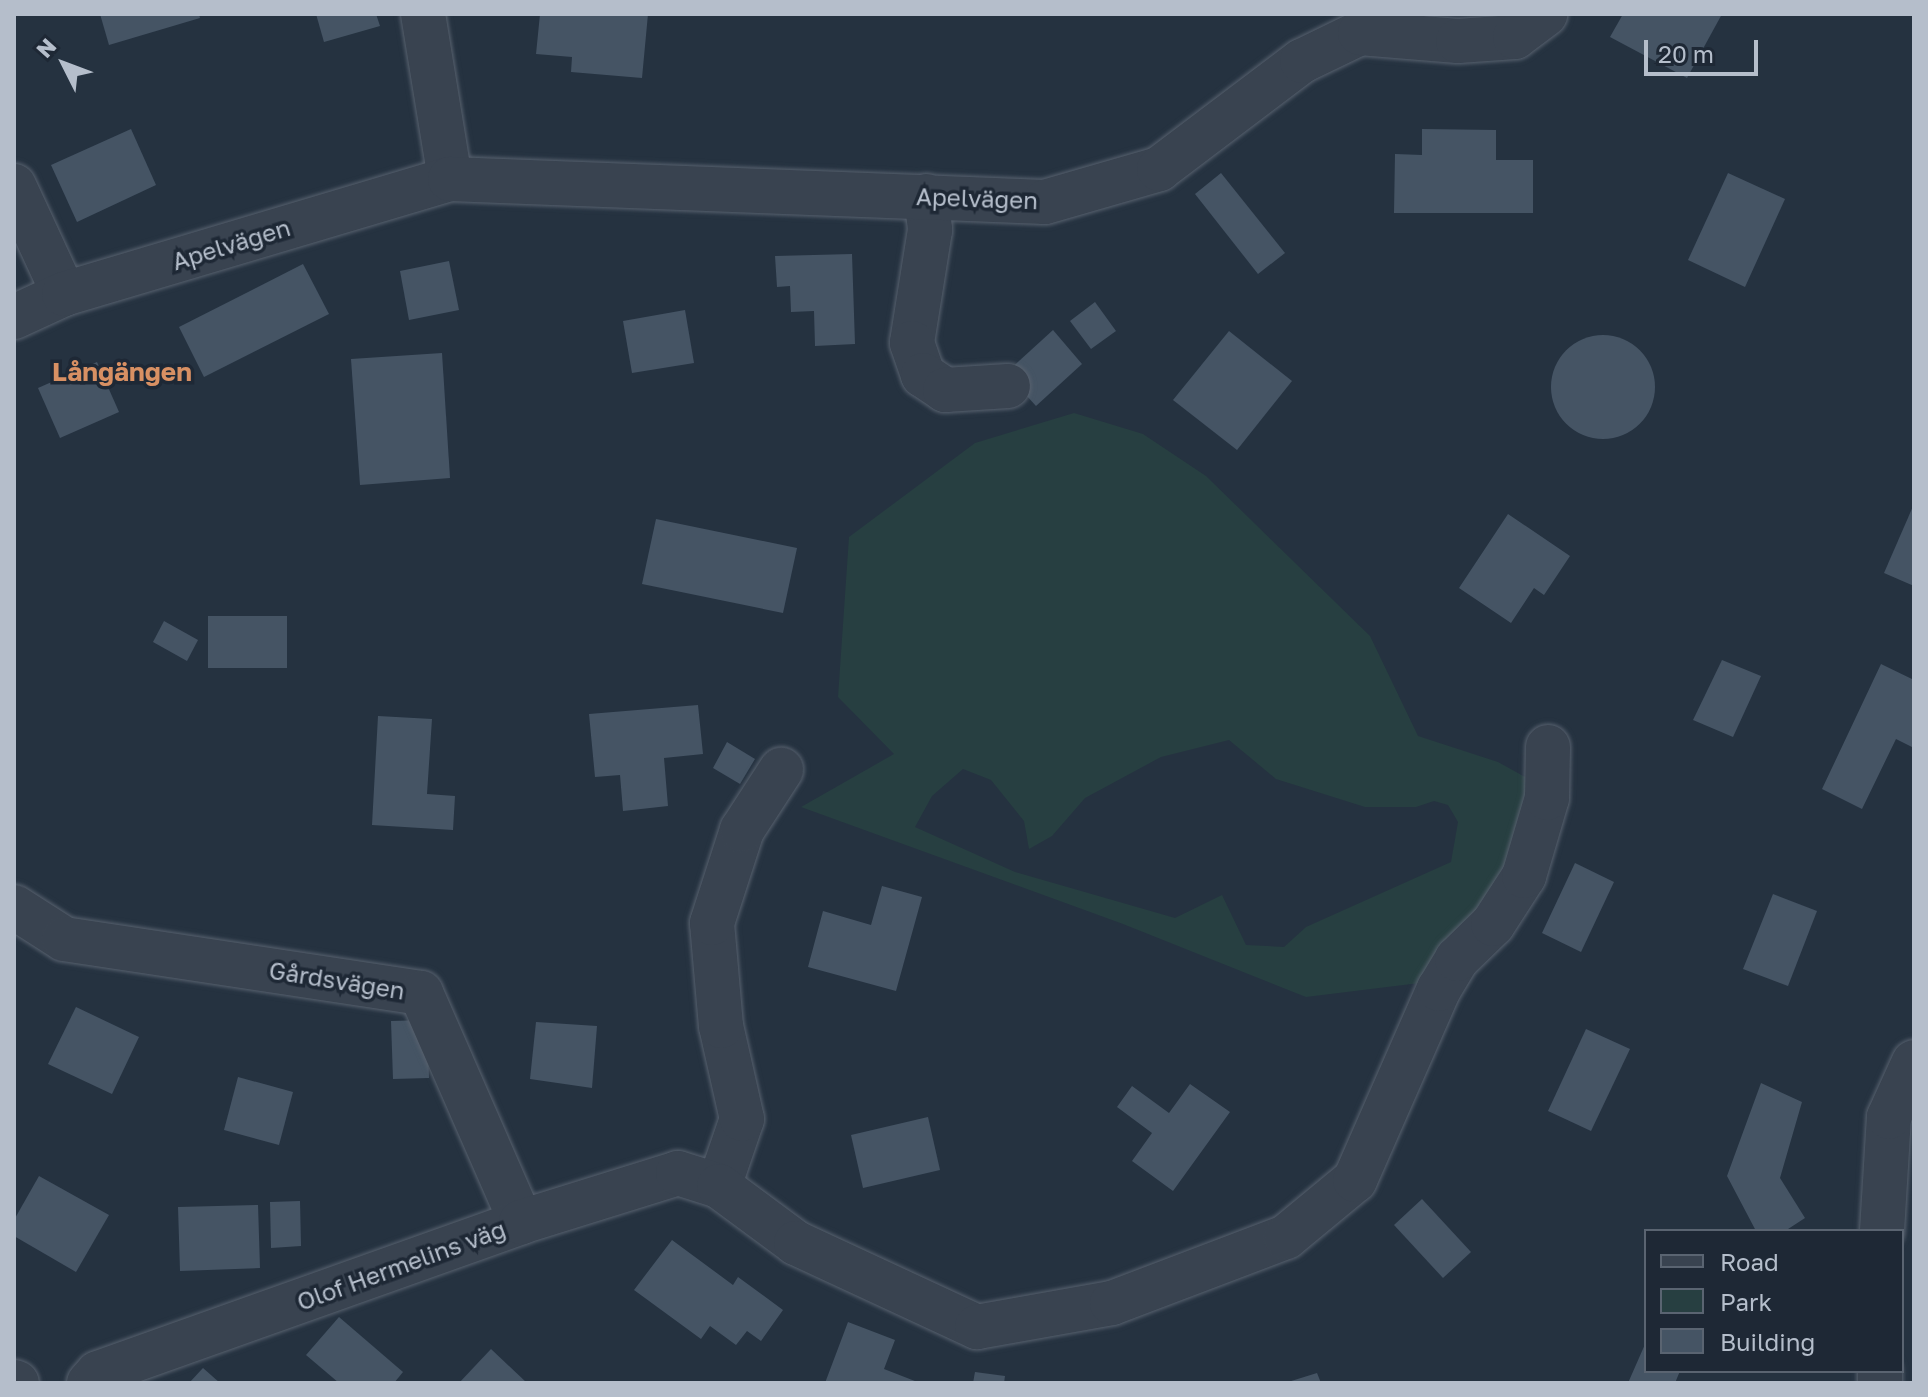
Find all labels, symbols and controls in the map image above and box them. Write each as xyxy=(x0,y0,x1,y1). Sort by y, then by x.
north arrow xyxy=(24,24,104,104)
scale bar xyxy=(1648,24,1762,74)
text: N xyxy=(30,32,61,63)
text: 20 m xyxy=(1658,39,1714,68)
street label: Apelvägen xyxy=(916,181,1038,215)
street label: Apelvägen xyxy=(168,212,294,276)
district label: Långängen xyxy=(52,356,192,388)
street label: Gårdsvägen xyxy=(267,955,407,1005)
street label: Olof Hermelins väg xyxy=(293,1214,509,1316)
legend xyxy=(1644,1229,1904,1373)
text: Road xyxy=(1720,1247,1779,1276)
text: Park xyxy=(1720,1287,1772,1316)
text: Building xyxy=(1720,1327,1815,1356)

